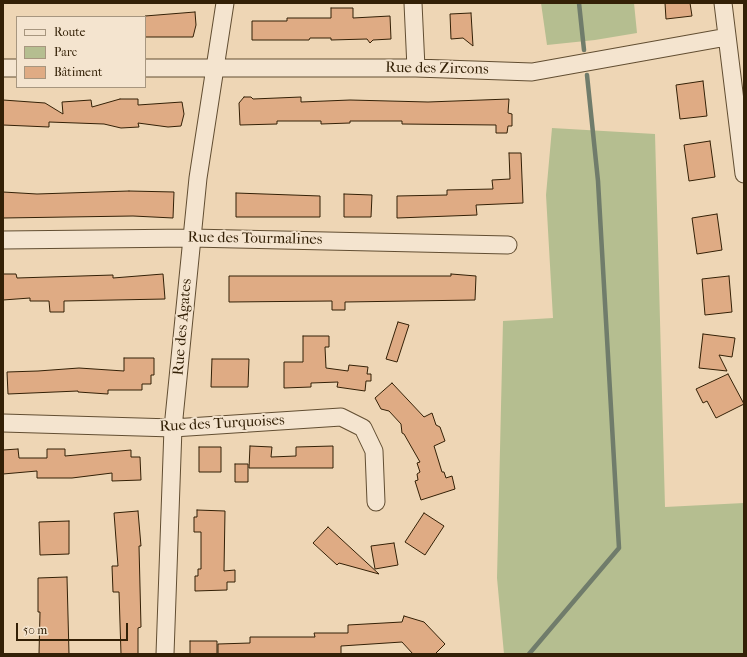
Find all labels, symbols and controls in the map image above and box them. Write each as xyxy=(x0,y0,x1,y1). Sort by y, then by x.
legend xyxy=(16,16,146,88)
text: Route xyxy=(54,25,86,39)
text: Parc xyxy=(54,45,77,59)
street label: Rue des Zircons xyxy=(385,59,489,79)
text: Bâtiment xyxy=(54,65,102,79)
street label: Rue des Tourmalines xyxy=(188,229,322,249)
street label: Rue des Agates xyxy=(170,278,196,376)
street label: Rue des Turquoises xyxy=(159,412,285,436)
scale bar xyxy=(18,615,130,641)
text: 50 m xyxy=(23,623,47,637)

